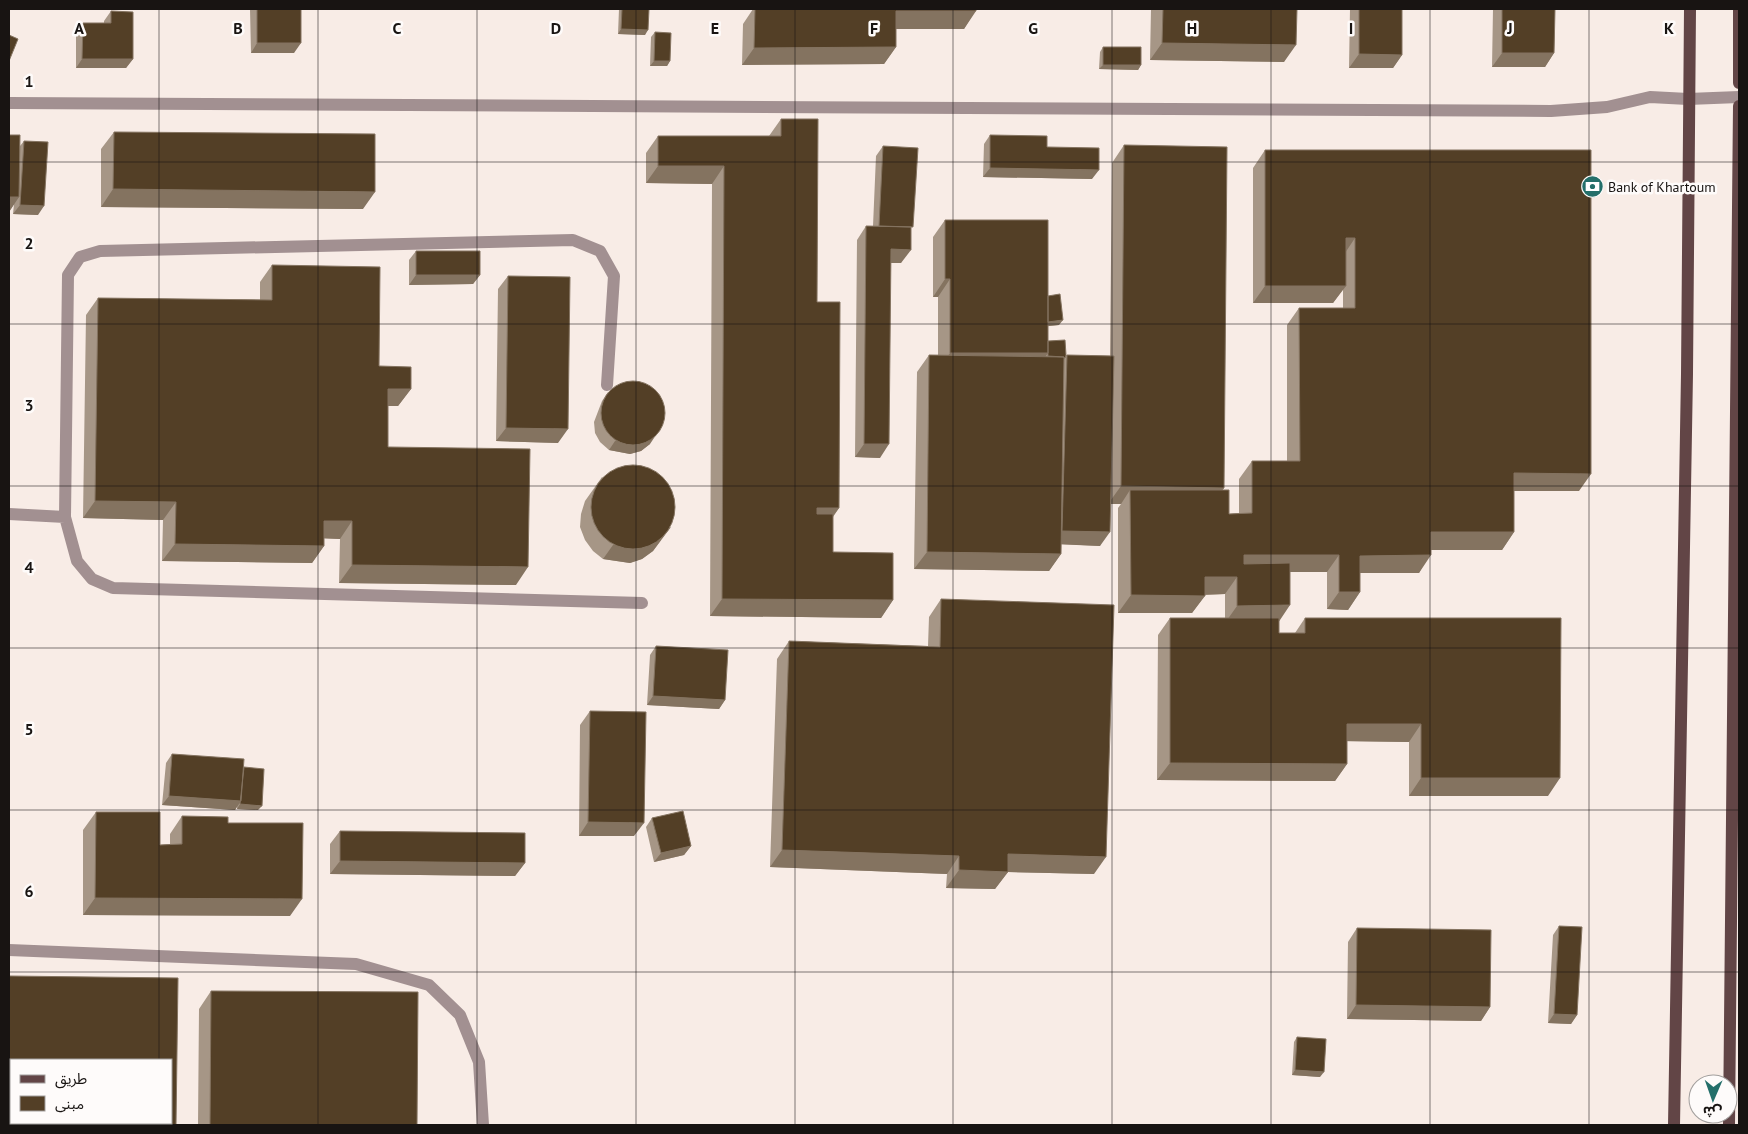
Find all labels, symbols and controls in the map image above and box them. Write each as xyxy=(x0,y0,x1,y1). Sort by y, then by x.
text: A xyxy=(74,18,84,38)
text: B xyxy=(233,18,243,38)
text: C xyxy=(393,18,402,38)
text: D xyxy=(551,18,561,38)
text: E xyxy=(711,18,719,38)
text: F xyxy=(870,18,878,38)
text: G xyxy=(1028,18,1038,38)
text: H xyxy=(1187,18,1197,38)
text: I xyxy=(1349,18,1353,38)
text: J xyxy=(1506,18,1513,38)
text: K xyxy=(1664,18,1674,38)
text: 1 xyxy=(24,71,34,91)
bank icon: Bank of Khartoum xyxy=(1580,175,1604,199)
place label: Bank of Khartoum xyxy=(1608,178,1716,196)
text: 2 xyxy=(24,233,34,253)
text: 3 xyxy=(24,395,34,415)
text: 4 xyxy=(24,557,34,577)
text: 5 xyxy=(24,719,34,739)
text: 6 xyxy=(24,881,34,901)
legend xyxy=(10,1059,172,1124)
text: طريق xyxy=(55,1069,87,1089)
north arrow xyxy=(1688,1074,1738,1124)
text: مبنى xyxy=(55,1094,84,1113)
text: ش xyxy=(1703,1103,1722,1121)

